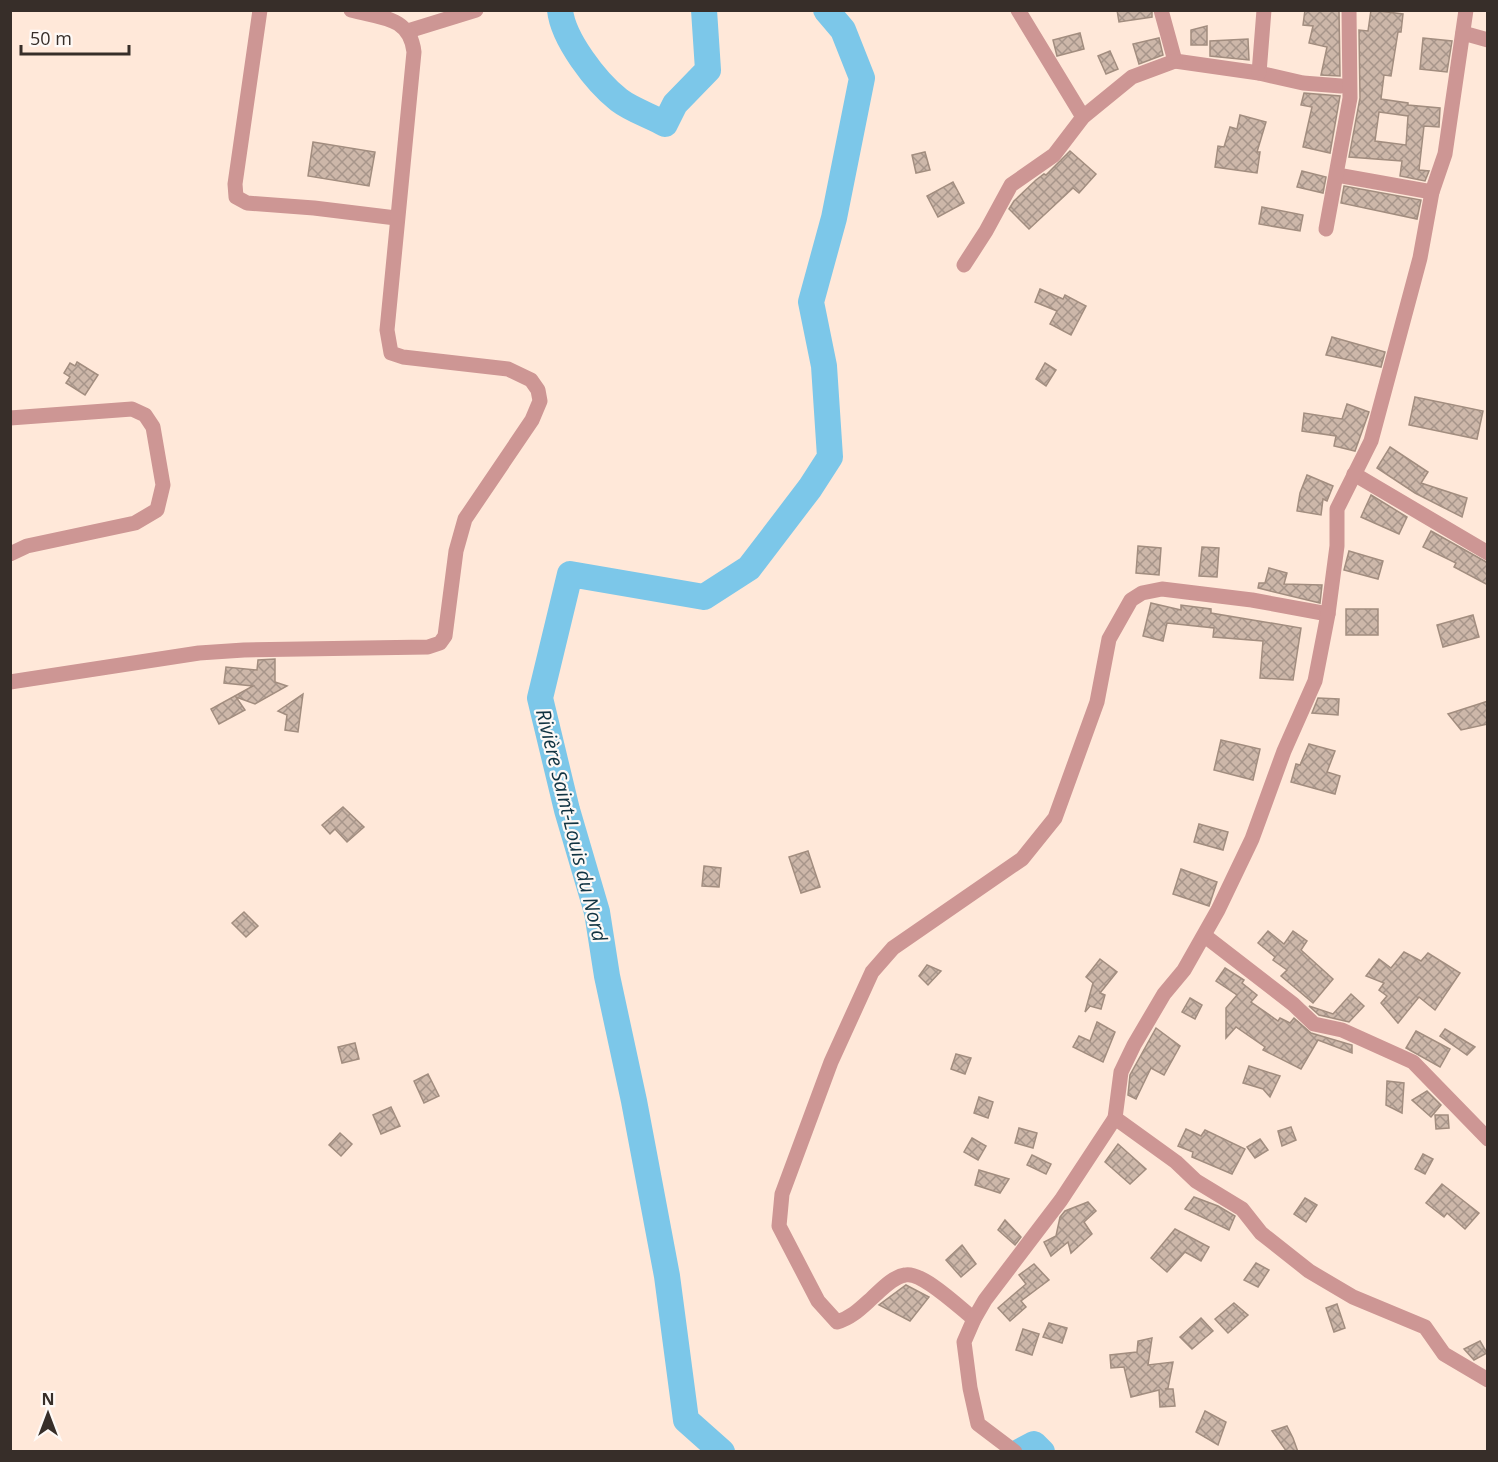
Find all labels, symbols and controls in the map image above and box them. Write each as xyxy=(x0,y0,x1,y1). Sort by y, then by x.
scale bar xyxy=(21,18,129,56)
text: 50 m xyxy=(30,26,72,50)
water label: Rivière Saint-Louis du Nord xyxy=(530,706,614,945)
north arrow xyxy=(18,1384,78,1444)
text: N xyxy=(41,1388,55,1410)

